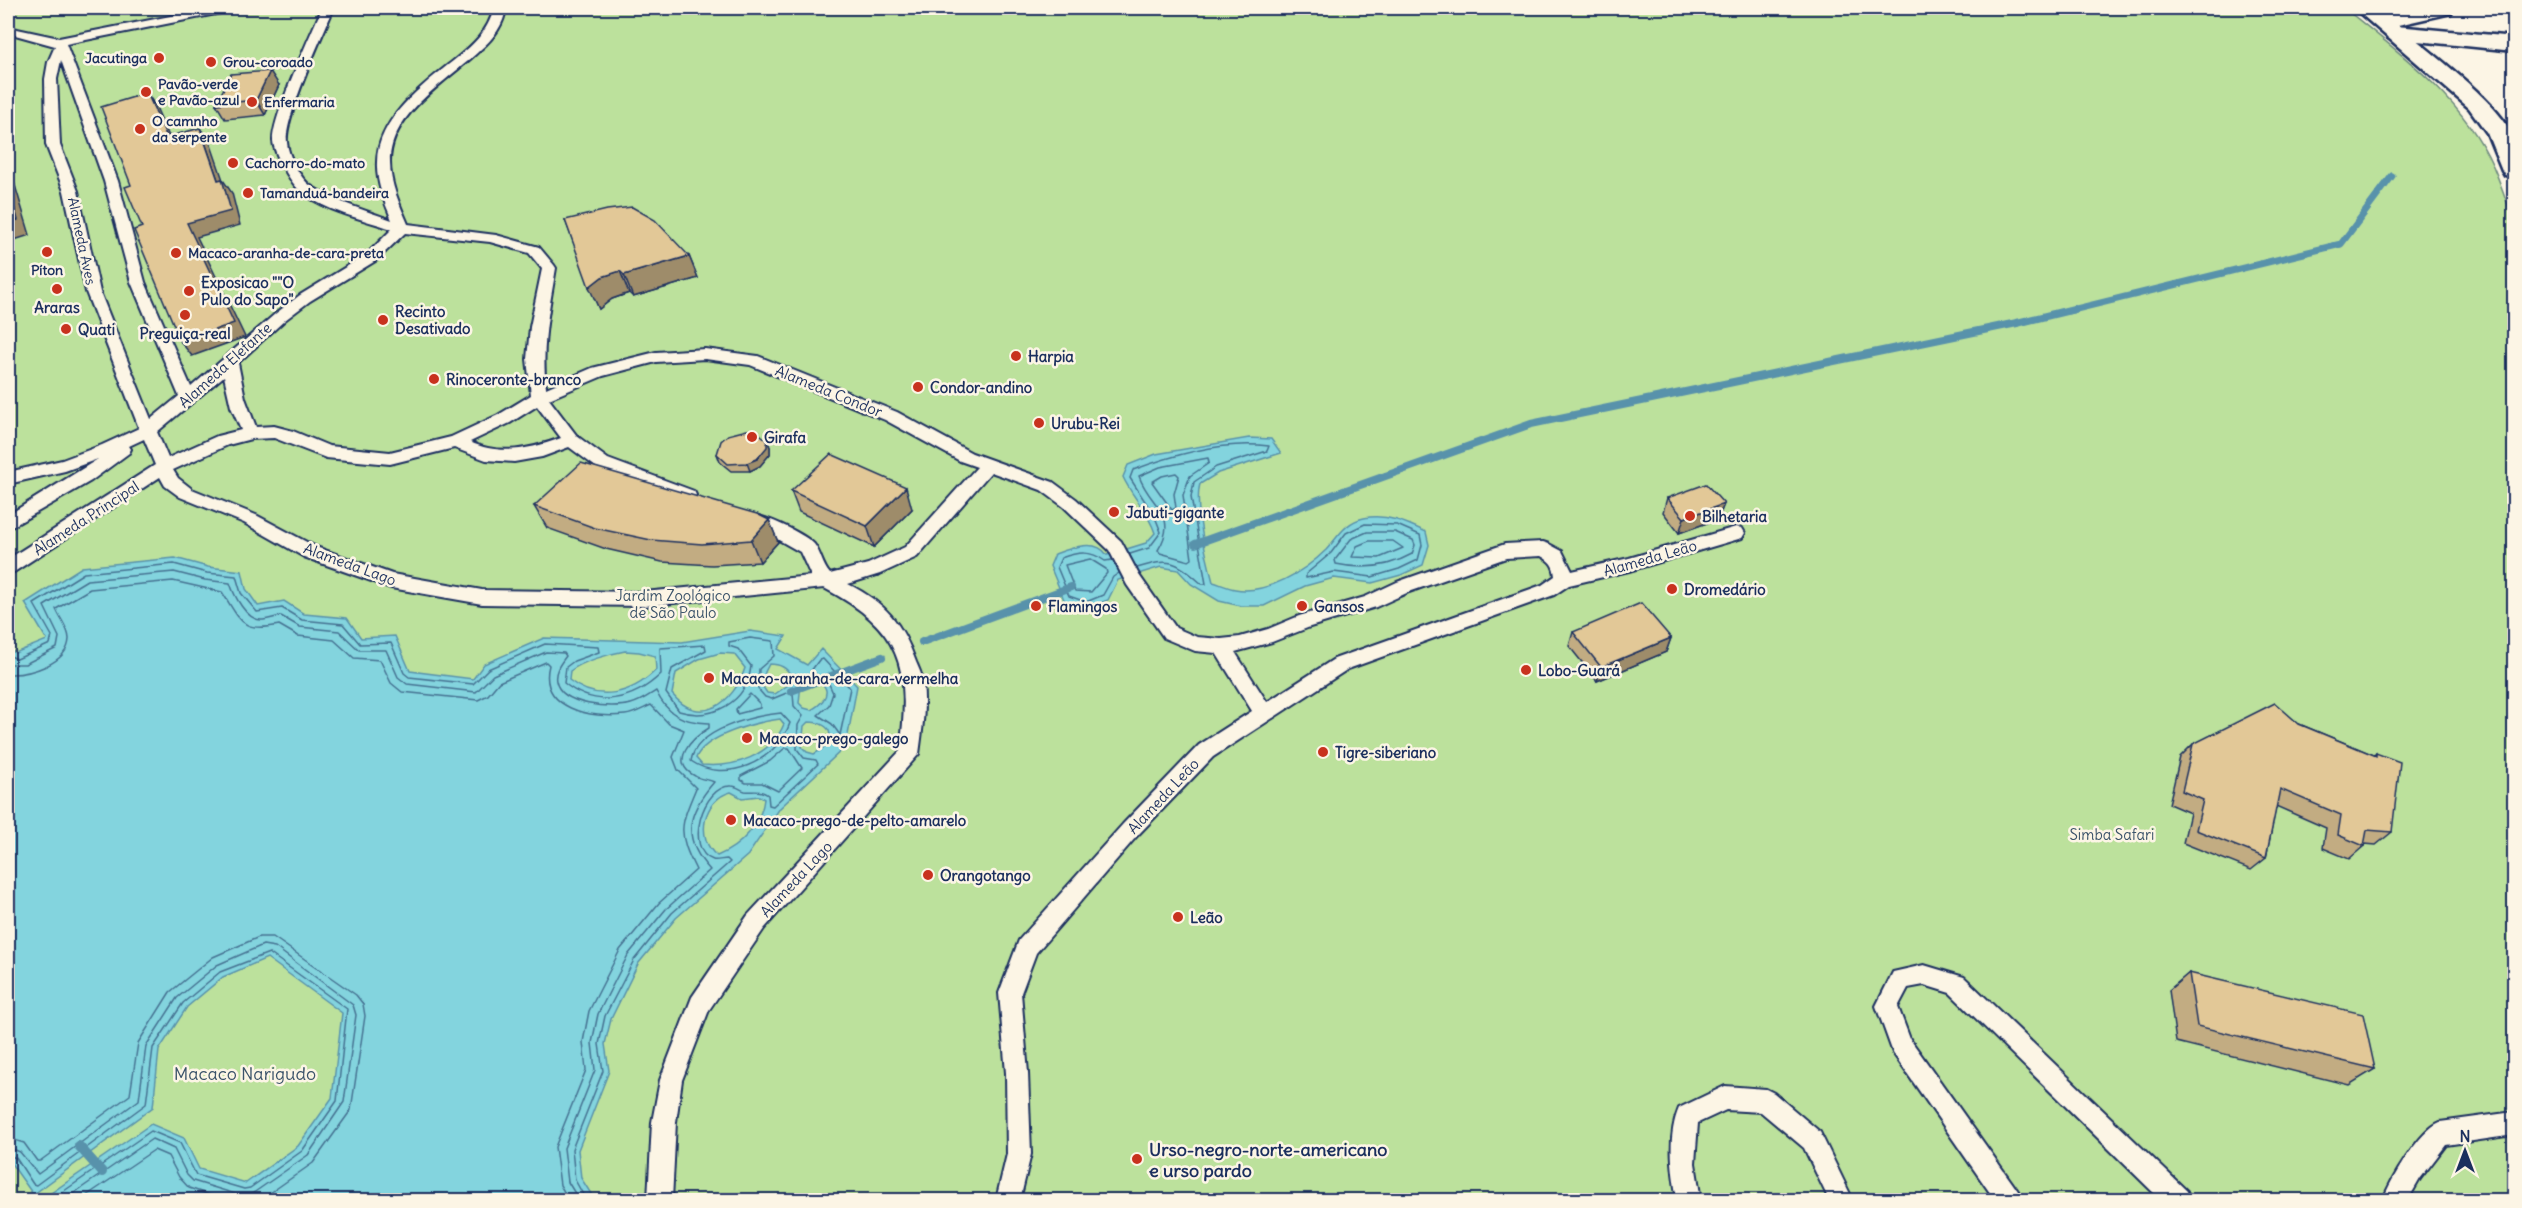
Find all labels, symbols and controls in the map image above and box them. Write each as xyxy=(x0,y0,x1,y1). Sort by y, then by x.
place label: Jacutinga xyxy=(85,49,147,67)
marker: Jacutinga xyxy=(152,51,166,65)
place label: Grou-coroado xyxy=(223,53,313,71)
marker: Grou-coroado xyxy=(204,55,218,69)
place label: Pavão-verde e Pavão-azul xyxy=(158,75,239,109)
marker: Pavão-verde e Pavão-azul xyxy=(139,85,153,99)
place label: Enfermaria xyxy=(264,93,335,111)
marker: Enfermaria xyxy=(245,95,259,109)
place label: O camnho da serpente xyxy=(152,112,227,146)
marker: O camnho da serpente xyxy=(133,122,147,136)
place label: Cachorro-do-mato xyxy=(245,154,365,172)
marker: Cachorro-do-mato xyxy=(226,156,240,170)
place label: Tamanduá-bandeira xyxy=(260,184,389,202)
marker: Tamanduá-bandeira xyxy=(241,186,255,200)
street label: Alameda Aves xyxy=(64,196,100,286)
place label: Macaco-aranha-de-cara-preta xyxy=(188,244,384,262)
marker: Píton xyxy=(40,245,54,259)
marker: Macaco-aranha-de-cara-preta xyxy=(169,246,183,260)
place label: Píton xyxy=(31,261,63,279)
place label: Exposicao ""O Pulo do Sapo" xyxy=(201,273,295,310)
marker: Araras xyxy=(50,282,64,296)
marker: Exposicao ""O Pulo do Sapo" xyxy=(182,284,196,298)
place label: Araras xyxy=(34,298,80,317)
place label: Recinto Desativado xyxy=(395,302,471,338)
marker: Preguiça-real xyxy=(178,308,192,322)
marker: Recinto Desativado xyxy=(376,313,390,327)
street label: Alameda Elefante xyxy=(174,318,276,412)
place label: Quati xyxy=(78,320,115,339)
marker: Quati xyxy=(59,322,73,336)
place label: Preguiça-real xyxy=(139,324,231,344)
place label: Harpia xyxy=(1028,347,1074,367)
marker: Harpia xyxy=(1009,349,1023,363)
street label: Alameda Condor xyxy=(773,361,885,421)
place label: Rinoceronte-branco xyxy=(446,370,582,389)
marker: Rinoceronte-branco xyxy=(427,372,441,386)
place label: Condor-andino xyxy=(930,378,1033,397)
marker: Condor-andino xyxy=(911,380,925,394)
place label: Urubu-Rei xyxy=(1051,414,1120,433)
marker: Urubu-Rei xyxy=(1032,416,1046,430)
place label: Girafa xyxy=(764,428,806,447)
marker: Girafa xyxy=(745,430,759,444)
street label: Alameda Principal xyxy=(29,477,143,559)
place label: Jabuti-gigante xyxy=(1126,503,1224,523)
marker: Jabuti-gigante xyxy=(1107,505,1121,519)
place label: Bilhetaria xyxy=(1702,507,1767,526)
marker: Bilhetaria xyxy=(1683,509,1697,523)
street label: Alameda Leão xyxy=(1601,536,1699,580)
street label: Alameda Lago xyxy=(301,538,399,590)
place label: Dromedário xyxy=(1684,580,1766,599)
marker: Dromedário xyxy=(1665,582,1679,596)
park label: Jardim Zoológico de São Paulo xyxy=(615,586,731,622)
place label: Flamingos xyxy=(1048,597,1117,617)
place label: Gansos xyxy=(1314,597,1364,616)
marker: Flamingos xyxy=(1029,599,1043,613)
marker: Gansos xyxy=(1295,599,1309,613)
place label: Lobo-Guará xyxy=(1538,661,1621,680)
marker: Lobo-Guará xyxy=(1519,663,1533,677)
place label: Macaco-aranha-de-cara-vermelha xyxy=(721,669,959,688)
marker: Macaco-aranha-de-cara-vermelha xyxy=(702,671,716,685)
place label: Macaco-prego-galego xyxy=(759,729,909,749)
marker: Macaco-prego-galego xyxy=(740,731,754,745)
place label: Tigre-siberiano xyxy=(1335,743,1437,763)
marker: Tigre-siberiano xyxy=(1316,745,1330,759)
street label: Alameda Leão xyxy=(1123,754,1203,838)
place label: Macaco-prego-de-pelto-amarelo xyxy=(743,811,967,831)
marker: Macaco-prego-de-pelto-amarelo xyxy=(724,813,738,827)
park label: Simba Safari xyxy=(2070,825,2154,844)
street label: Alameda Lago xyxy=(756,837,836,921)
place label: Orangotango xyxy=(940,866,1031,886)
marker: Orangotango xyxy=(921,868,935,882)
place label: Leão xyxy=(1190,908,1223,927)
marker: Leão xyxy=(1171,910,1185,924)
park label: Macaco Narigudo xyxy=(174,1062,316,1085)
north arrow xyxy=(2435,1121,2495,1181)
text: N xyxy=(2459,1126,2471,1146)
place label: Urso-negro-norte-americano e urso pardo xyxy=(1149,1138,1387,1182)
marker: Urso-negro-norte-americano e urso pardo xyxy=(1130,1152,1144,1166)

